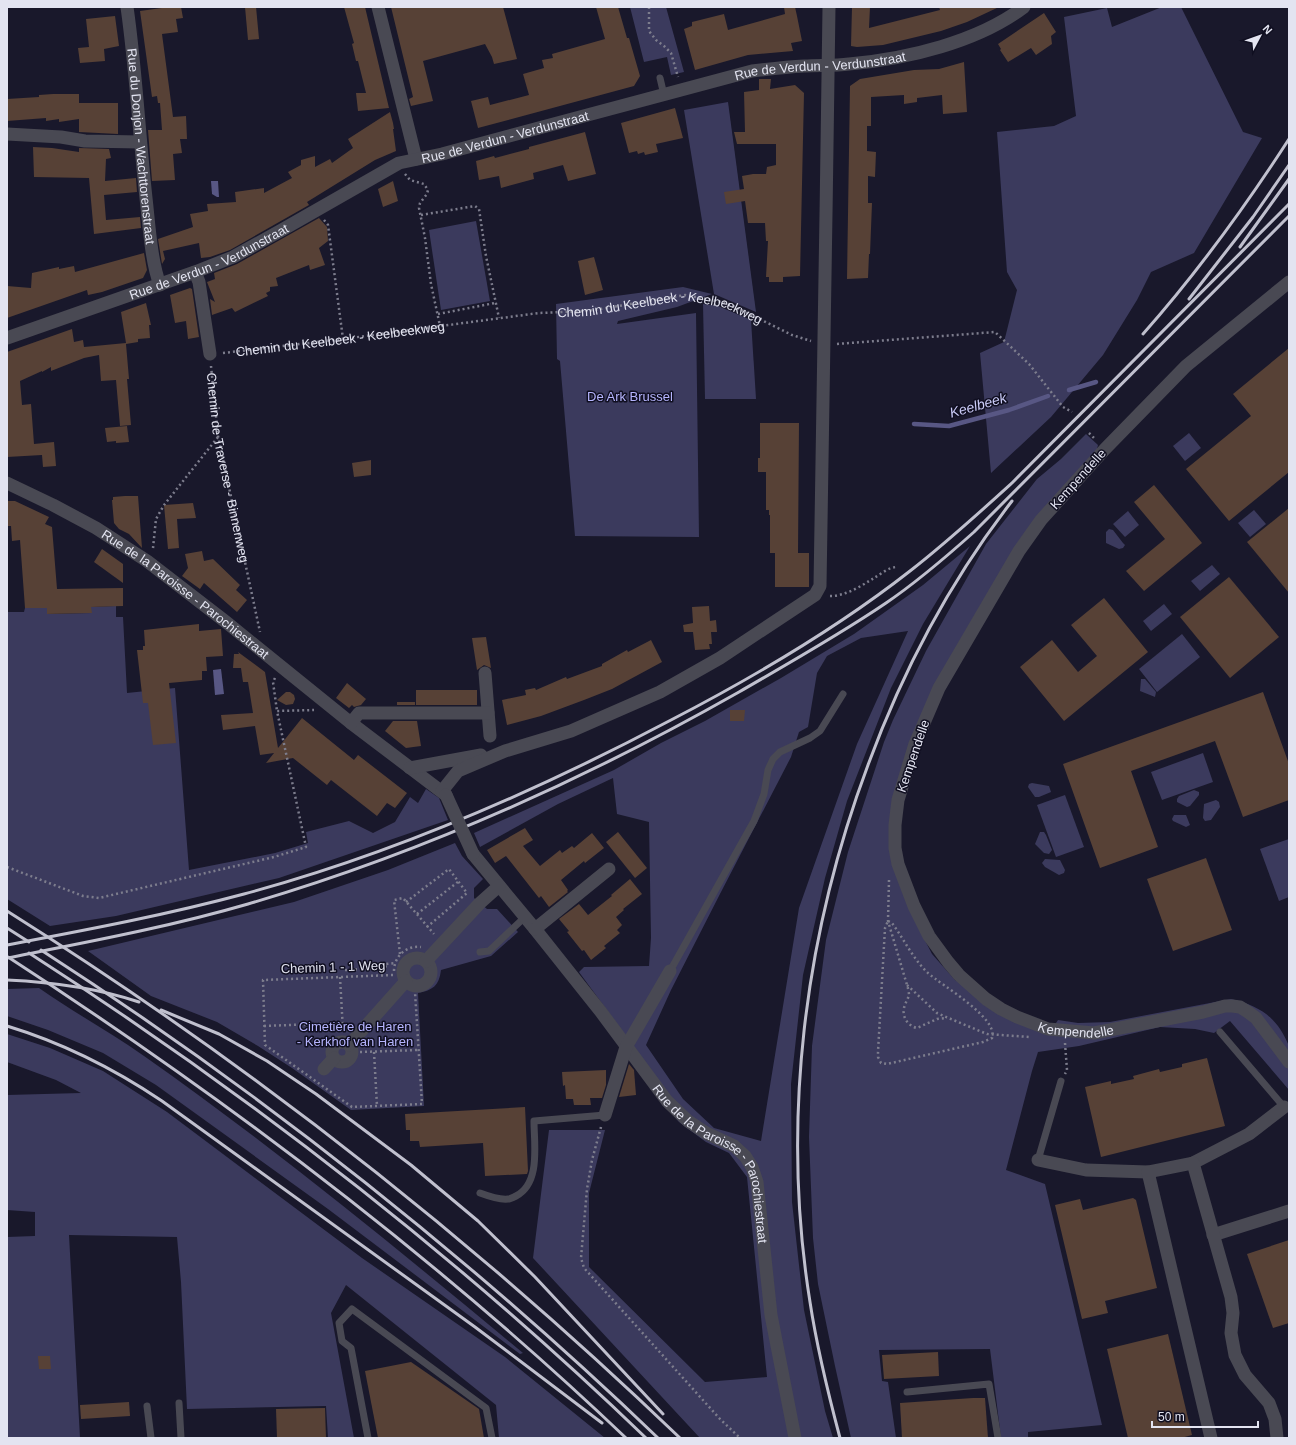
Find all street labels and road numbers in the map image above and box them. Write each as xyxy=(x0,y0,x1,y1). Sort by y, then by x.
street label: Rue du Donjon - Wachttorenstraat xyxy=(125,47,158,246)
street label: Rue de Verdun - Verdunstraat xyxy=(733,48,907,83)
street label: Rue de Verdun - Verdunstraat xyxy=(420,108,590,166)
street label: Rue de Verdun - Verdunstraat xyxy=(127,220,291,302)
street label: Chemin du Keelbeek - Keelbeekweg xyxy=(557,288,765,327)
street label: Chemin du Keelbeek - Keelbeekweg xyxy=(235,318,446,359)
street label: Chemin de Traverse - Binnenweg xyxy=(204,372,252,564)
street label: Kempendelle xyxy=(1047,446,1109,512)
street label: Rue de la Paroisse - Parochiestraat xyxy=(99,526,273,662)
street label: Kempendelle xyxy=(894,718,932,794)
street label: Chemin 1 - 1 Weg xyxy=(281,958,385,976)
street label: Kempendelle xyxy=(1036,1018,1115,1040)
street label: Rue de la Paroisse - Parochiestraat xyxy=(650,1081,771,1244)

